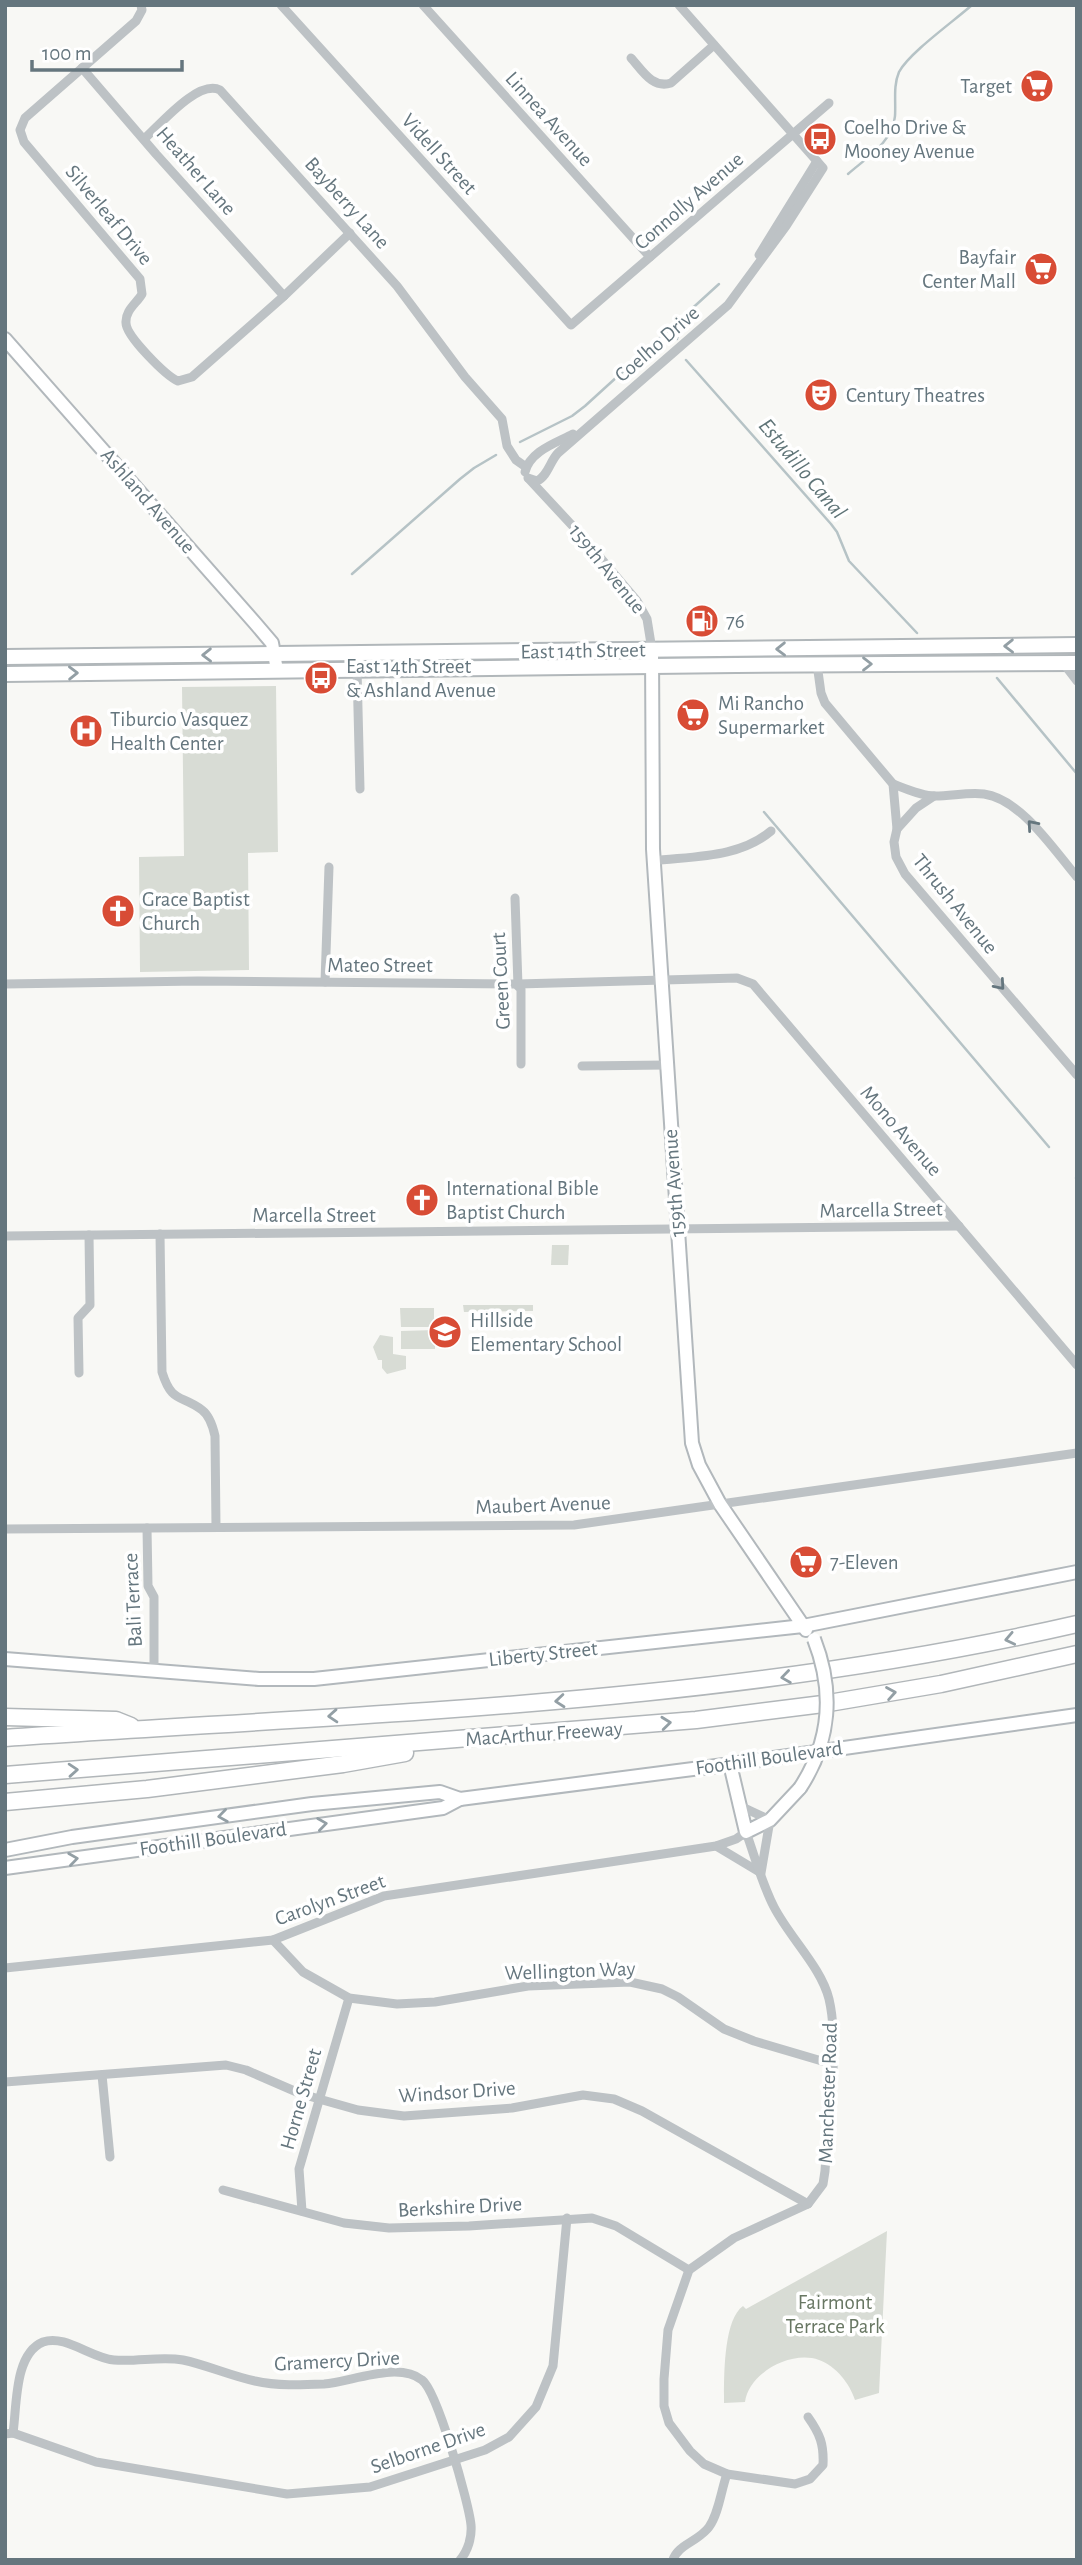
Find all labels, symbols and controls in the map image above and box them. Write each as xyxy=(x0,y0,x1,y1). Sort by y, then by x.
scale bar xyxy=(32,28,182,72)
text: 100 m xyxy=(42,43,92,64)
supermarket icon: Target xyxy=(1018,67,1056,105)
street label: Linnea Avenue xyxy=(501,68,597,170)
place label: Target xyxy=(960,76,1012,97)
street label: Videll Street xyxy=(397,110,481,199)
place label: Coelho Drive & Mooney Avenue xyxy=(844,117,975,162)
bus stop icon: Coelho Drive & Mooney Avenue xyxy=(801,120,839,158)
street label: Heather Lane xyxy=(152,123,240,219)
street label: Connolly Avenue xyxy=(631,148,747,254)
street label: Bayberry Lane xyxy=(301,153,393,253)
street label: Silverleaf Drive xyxy=(61,161,157,269)
place label: Bayfair Center Mall xyxy=(922,247,1016,292)
supermarket icon: Bayfair Center Mall xyxy=(1022,250,1060,288)
street label: Coelho Drive xyxy=(611,302,703,386)
theatre icon: Century Theatres xyxy=(802,376,840,414)
place label: Century Theatres xyxy=(846,385,985,406)
water label: Estudillo Canal xyxy=(754,414,851,524)
street label: Ashland Avenue xyxy=(97,444,199,558)
street label: 159th Avenue xyxy=(565,520,649,618)
fuel station icon: 76 xyxy=(683,602,721,640)
place label: 76 xyxy=(726,611,745,632)
one-way arrow xyxy=(1003,638,1013,654)
street label: East 14th Street xyxy=(520,639,646,663)
one-way arrow xyxy=(775,641,786,657)
one-way arrow xyxy=(201,647,212,663)
place label: East 14th Street & Ashland Avenue xyxy=(346,656,496,701)
one-way arrow xyxy=(862,656,873,672)
bus stop icon: East 14th Street & Ashland Avenue xyxy=(302,659,340,697)
one-way arrow xyxy=(69,665,79,681)
place label: Mi Rancho Supermarket xyxy=(718,693,825,738)
supermarket icon: Mi Rancho Supermarket xyxy=(674,696,712,734)
place label: Tiburcio Vasquez Health Center xyxy=(110,709,248,754)
hospital icon: Tiburcio Vasquez Health Center xyxy=(67,712,105,750)
one-way arrow xyxy=(1028,820,1040,833)
street label: Thrush Avenue xyxy=(909,850,1001,958)
place label: Grace Baptist Church xyxy=(142,889,250,934)
church icon: Grace Baptist Church xyxy=(99,892,137,930)
street label: Green Court xyxy=(488,932,514,1030)
street label: Mateo Street xyxy=(327,955,433,976)
one-way arrow xyxy=(992,977,1004,990)
street label: Mono Avenue xyxy=(856,1082,946,1180)
street label: 159th Avenue xyxy=(660,1128,688,1238)
place label: International Bible Baptist Church xyxy=(446,1178,599,1223)
church icon: International Bible Baptist Church xyxy=(403,1181,441,1219)
street label: Marcella Street xyxy=(819,1198,943,1222)
street label: Marcella Street xyxy=(252,1205,376,1226)
place label: Hillside Elementary School xyxy=(470,1310,622,1355)
school or university icon: Hillside Elementary School xyxy=(426,1313,464,1351)
street label: Maubert Avenue xyxy=(475,1492,611,1518)
supermarket icon: 7-Eleven xyxy=(787,1543,825,1581)
street label: Bali Terrace xyxy=(120,1552,146,1648)
place label: 7-Eleven xyxy=(830,1552,899,1573)
one-way arrow xyxy=(1004,1630,1016,1645)
street label: Liberty Street xyxy=(487,1638,599,1670)
one-way arrow xyxy=(780,1669,792,1684)
one-way arrow xyxy=(885,1686,897,1701)
one-way arrow xyxy=(554,1693,565,1708)
one-way arrow xyxy=(327,1708,338,1723)
one-way arrow xyxy=(660,1716,672,1731)
street label: MacArthur Freeway xyxy=(465,1718,624,1750)
street label: Foothill Boulevard xyxy=(694,1737,844,1779)
one-way arrow xyxy=(68,1762,79,1777)
one-way arrow xyxy=(217,1809,228,1824)
one-way arrow xyxy=(317,1817,328,1832)
street label: Foothill Boulevard xyxy=(138,1818,288,1860)
one-way arrow xyxy=(67,1851,79,1866)
street label: Carolyn Street xyxy=(272,1870,388,1930)
street label: Wellington Way xyxy=(504,1958,636,1984)
street label: Manchester Road xyxy=(815,2022,841,2164)
street label: Horne Street xyxy=(277,2046,326,2152)
street label: Windsor Drive xyxy=(398,2077,516,2107)
street label: Berkshire Drive xyxy=(397,2193,523,2221)
park label: Fairmont Terrace Park xyxy=(785,2292,885,2337)
street label: Gramercy Drive xyxy=(274,2347,400,2375)
street label: Selborne Drive xyxy=(368,2419,488,2477)

